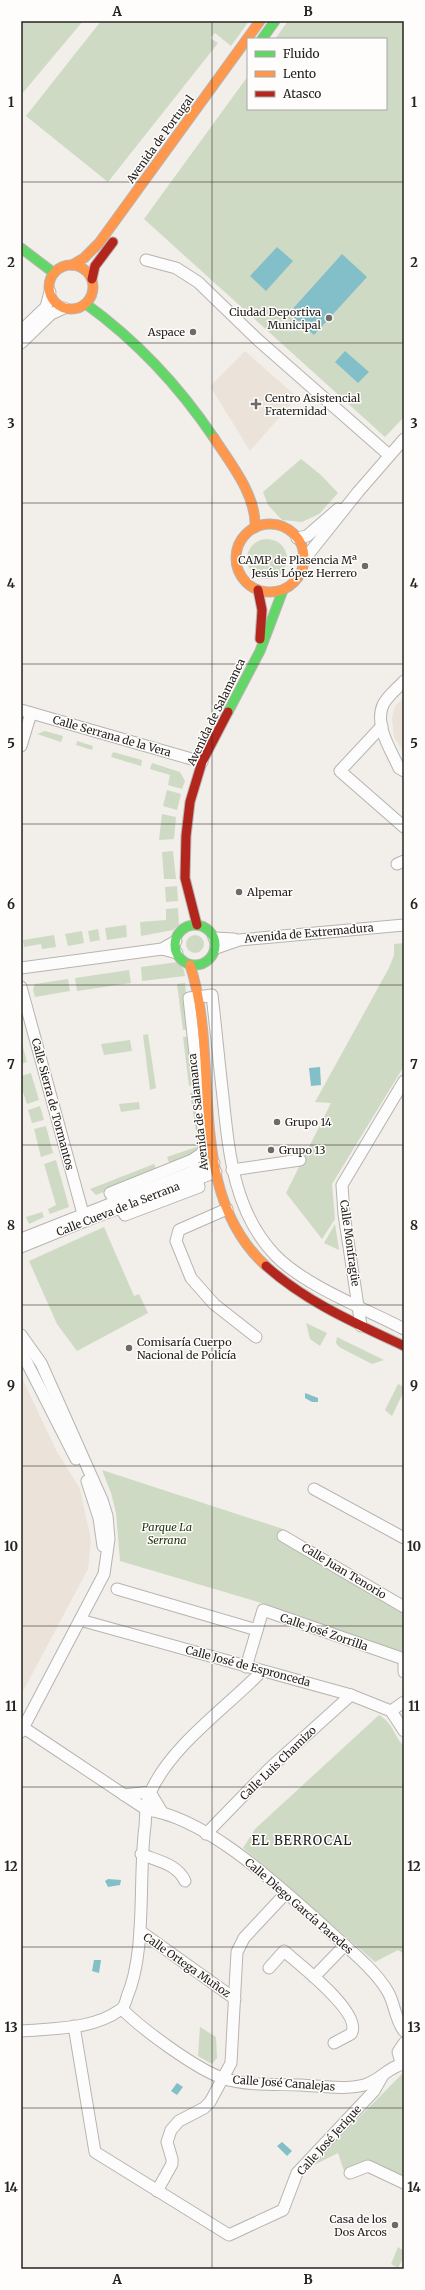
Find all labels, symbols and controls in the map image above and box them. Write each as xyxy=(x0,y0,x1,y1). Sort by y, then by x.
text: A xyxy=(111,3,122,20)
text: B xyxy=(303,3,313,20)
legend xyxy=(247,38,387,110)
text: Fluido xyxy=(283,46,320,61)
text: Lento xyxy=(283,66,316,81)
text: Atasco xyxy=(282,86,321,101)
street label: Avenida de Portugal xyxy=(123,92,197,187)
text: 1 xyxy=(8,94,14,111)
text: 1 xyxy=(411,94,417,111)
text: 2 xyxy=(7,254,15,271)
text: 2 xyxy=(410,254,418,271)
place label: Ciudad Deportiva Municipal xyxy=(229,305,322,332)
marker: Ciudad Deportiva Municipal xyxy=(324,313,334,323)
place label: Aspace xyxy=(147,325,185,339)
marker: Aspace xyxy=(188,327,198,337)
place label: Centro Asistencial Fraternidad xyxy=(265,391,361,418)
marker: Centro Asistencial Fraternidad xyxy=(250,398,262,410)
text: 3 xyxy=(7,415,15,432)
text: 3 xyxy=(410,415,418,432)
place label: CAMP de Plasencia Mª Jesús López Herrero xyxy=(238,553,358,580)
marker: CAMP de Plasencia Mª Jesús López Herrero xyxy=(360,561,370,571)
text: 4 xyxy=(7,575,16,592)
text: 4 xyxy=(410,575,419,592)
street label: Avenida de Salamanca xyxy=(183,656,248,769)
street label: Calle Serrana de la Vera xyxy=(51,712,173,760)
text: 5 xyxy=(7,735,15,752)
text: 5 xyxy=(410,735,418,752)
place label: Alpemar xyxy=(246,885,293,899)
marker: Alpemar xyxy=(234,887,244,897)
text: 6 xyxy=(7,896,15,913)
text: 6 xyxy=(410,896,418,913)
street label: Avenida de Extremadura xyxy=(243,920,374,946)
street label: Calle Sierra de Tormantos xyxy=(29,1037,77,1171)
street label: Avenida de Salamanca xyxy=(185,1053,211,1172)
text: 7 xyxy=(7,1056,15,1073)
text: 7 xyxy=(410,1056,418,1073)
place label: Grupo 14 xyxy=(285,1115,332,1129)
marker: Grupo 14 xyxy=(272,1117,282,1127)
place label: Grupo 13 xyxy=(279,1143,326,1157)
marker: Grupo 13 xyxy=(266,1145,276,1155)
street label: Calle Cueva de la Serrana xyxy=(54,1179,182,1239)
street label: Calle Monfragüe xyxy=(337,1199,363,1287)
text: 8 xyxy=(7,1217,15,1234)
text: 8 xyxy=(410,1217,418,1234)
place label: Comisaría Cuerpo Nacional de Policía xyxy=(137,1335,236,1362)
marker: Comisaría Cuerpo Nacional de Policía xyxy=(124,1343,134,1353)
text: 9 xyxy=(7,1377,15,1394)
text: 9 xyxy=(410,1377,418,1394)
park label: Parque La Serrana xyxy=(142,1520,192,1547)
text: 10 xyxy=(4,1538,18,1555)
text: 10 xyxy=(407,1538,421,1555)
street label: Calle Juan Tenorio xyxy=(299,1540,389,1602)
street label: Calle José Zorrilla xyxy=(278,1610,370,1654)
street label: Calle José de Espronceda xyxy=(184,1643,312,1689)
text: 11 xyxy=(5,1698,17,1715)
text: 11 xyxy=(408,1698,420,1715)
street label: Calle Luis Chamizo xyxy=(237,1723,319,1803)
district label: EL BERROCAL xyxy=(252,1832,352,1849)
street label: Calle Diego García Paredes xyxy=(242,1855,356,1957)
text: 12 xyxy=(4,1858,18,1875)
text: 12 xyxy=(407,1858,421,1875)
street label: Calle Ortega Muñoz xyxy=(141,1930,233,2000)
text: 13 xyxy=(4,2019,18,2036)
text: 13 xyxy=(407,2019,421,2036)
street label: Calle José Canalejas xyxy=(232,2072,336,2094)
street label: Calle José Jerique xyxy=(294,2102,364,2178)
text: 14 xyxy=(4,2179,19,2196)
text: 14 xyxy=(407,2179,422,2196)
place label: Casa de los Dos Arcos xyxy=(329,2212,387,2239)
marker: Casa de los Dos Arcos xyxy=(390,2220,400,2230)
text: A xyxy=(111,2271,122,2288)
text: B xyxy=(303,2271,313,2288)

